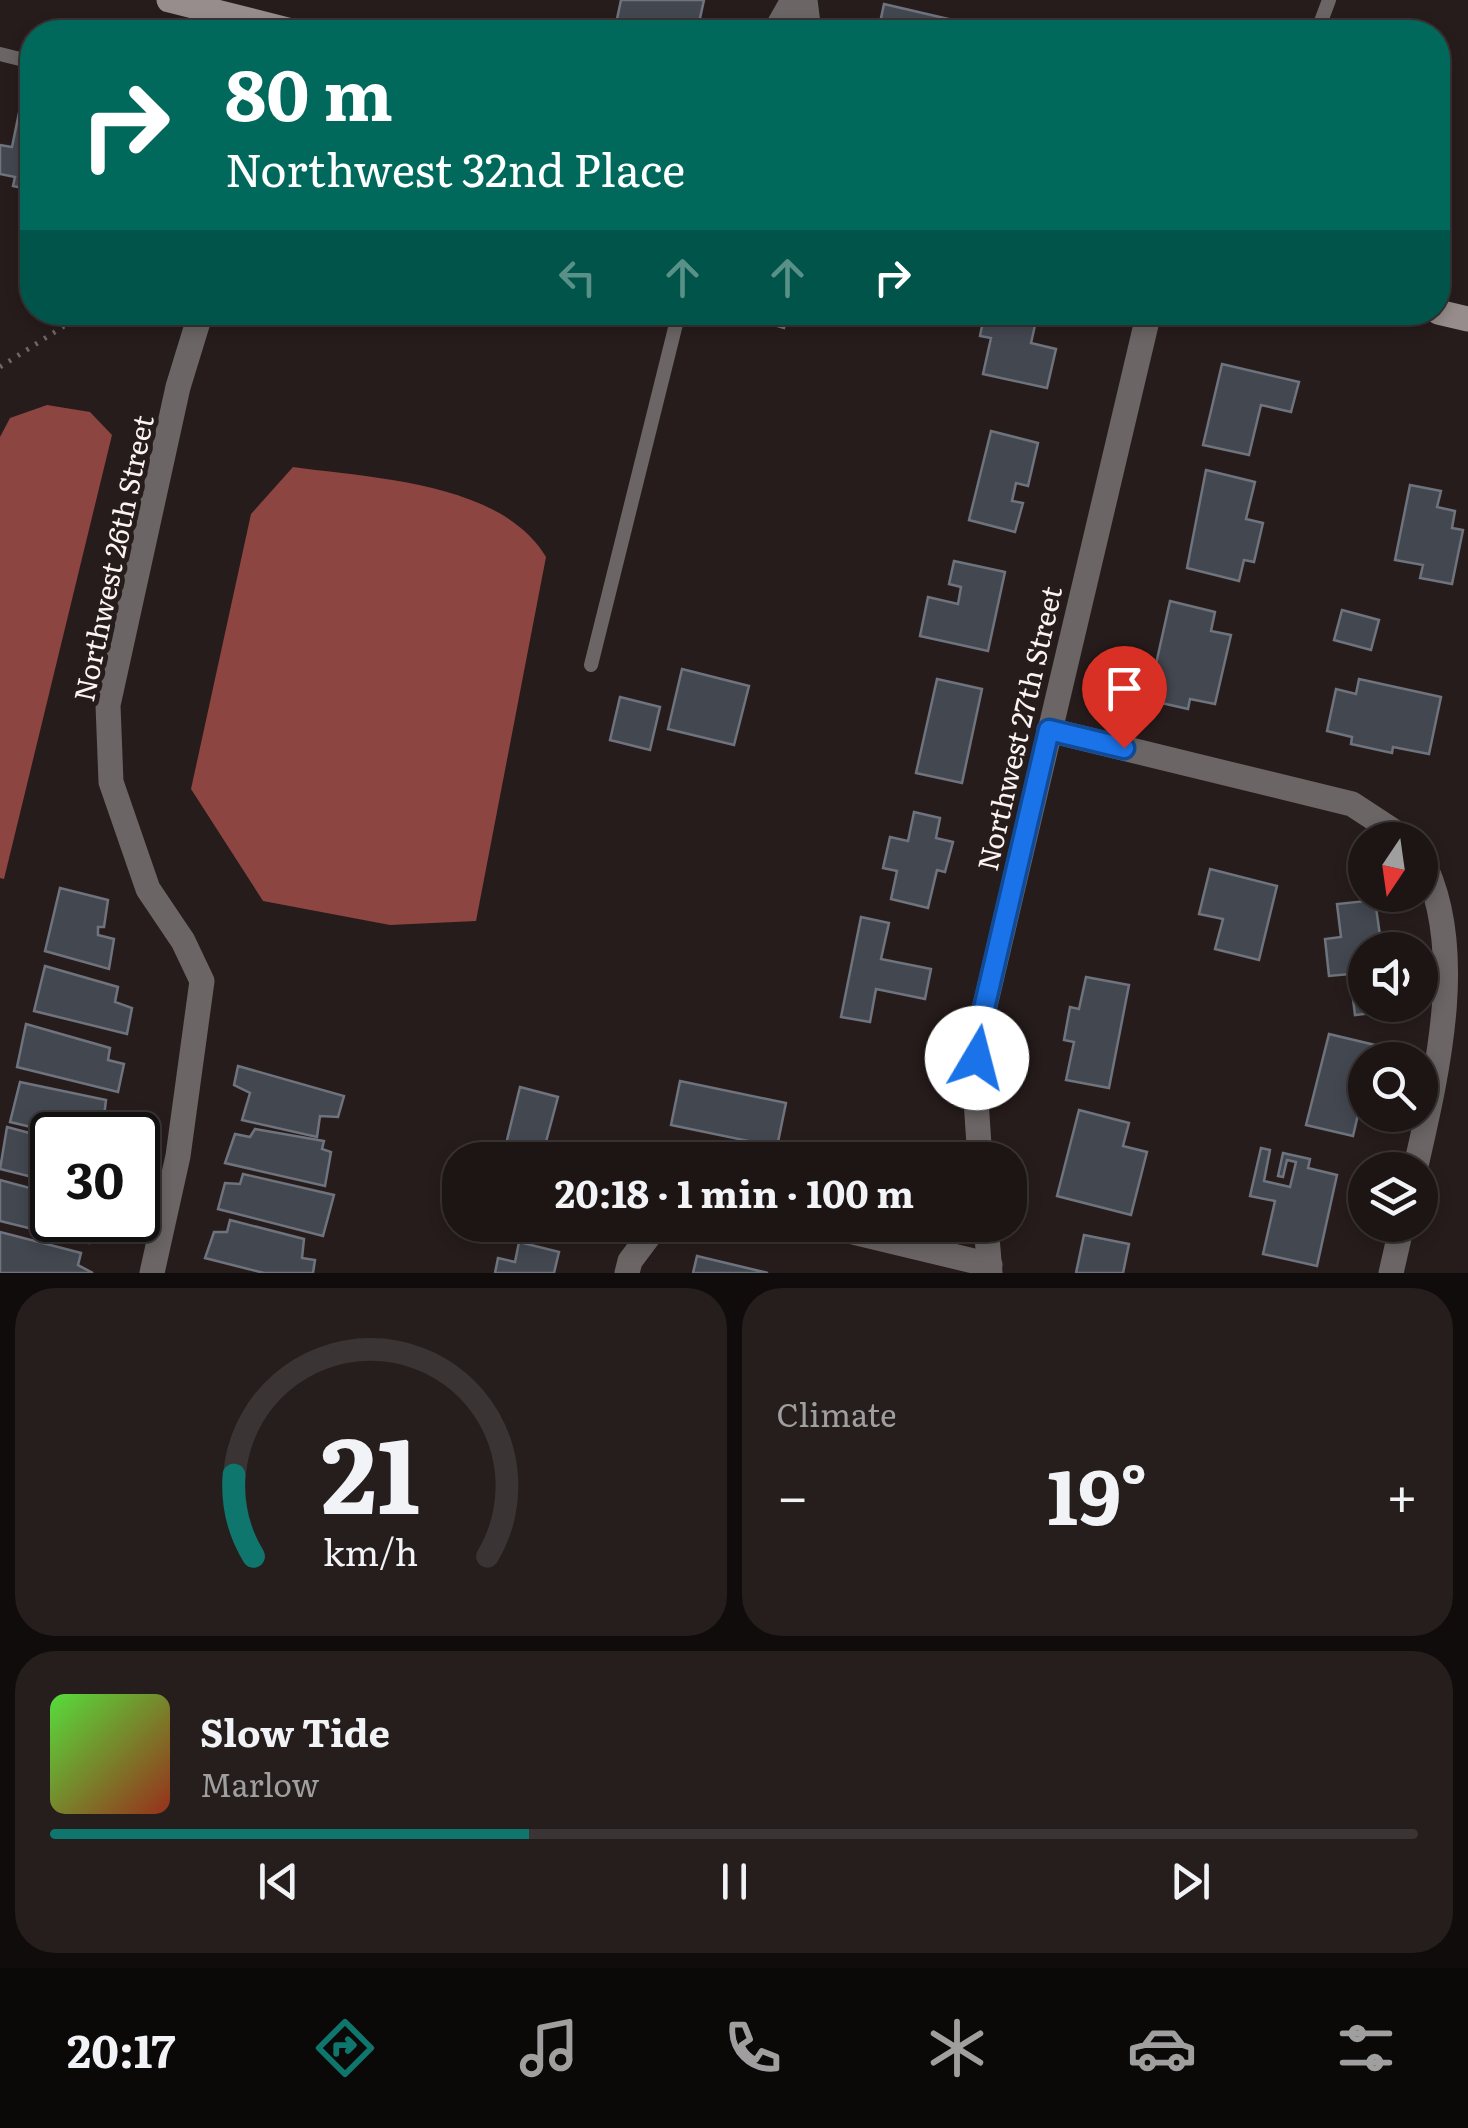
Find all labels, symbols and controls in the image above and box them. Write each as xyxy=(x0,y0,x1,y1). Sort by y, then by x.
text: 80 m xyxy=(225,39,393,143)
icon: right xyxy=(60,60,190,190)
text: Northwest 32nd Place xyxy=(225,134,685,201)
icon: left xyxy=(550,250,605,305)
icon: ahead xyxy=(655,250,710,305)
icon: ahead xyxy=(760,250,815,305)
icon: right xyxy=(865,250,920,305)
street label: Northwest 26th Street xyxy=(61,410,163,705)
street label: Northwest 27th Street xyxy=(965,581,1071,874)
pin xyxy=(1082,646,1167,749)
icon: arrive xyxy=(1097,661,1152,716)
north arrow xyxy=(1348,822,1438,912)
map controls xyxy=(1348,822,1438,1242)
button: sound xyxy=(1348,932,1438,1022)
position arrow xyxy=(925,1006,1029,1110)
button: search xyxy=(1348,1042,1438,1132)
speed limit sign: 30 xyxy=(30,1112,160,1242)
button: layers xyxy=(1348,1152,1438,1242)
text: 20:18 · 1 min · 100 m xyxy=(555,1163,914,1220)
text: Climate xyxy=(777,1389,897,1437)
text: 21 xyxy=(321,1392,420,1546)
text: 19° xyxy=(1047,1437,1148,1548)
text: − xyxy=(777,1452,809,1534)
text: + xyxy=(1386,1452,1418,1534)
text: km/h xyxy=(323,1524,418,1577)
text: Slow Tide xyxy=(200,1702,390,1759)
text: Marlow xyxy=(200,1759,319,1807)
icon: previous xyxy=(251,1854,306,1909)
icon: pause xyxy=(707,1854,762,1909)
icon: next xyxy=(1163,1854,1218,1909)
icon: directions xyxy=(310,2013,380,2083)
icon: music xyxy=(514,2013,584,2083)
icon: phone xyxy=(718,2013,788,2083)
icon: climate xyxy=(922,2013,992,2083)
icon: car xyxy=(1127,2013,1197,2083)
icon: filters xyxy=(1331,2013,1401,2083)
text: 20:17 xyxy=(67,2015,176,2082)

